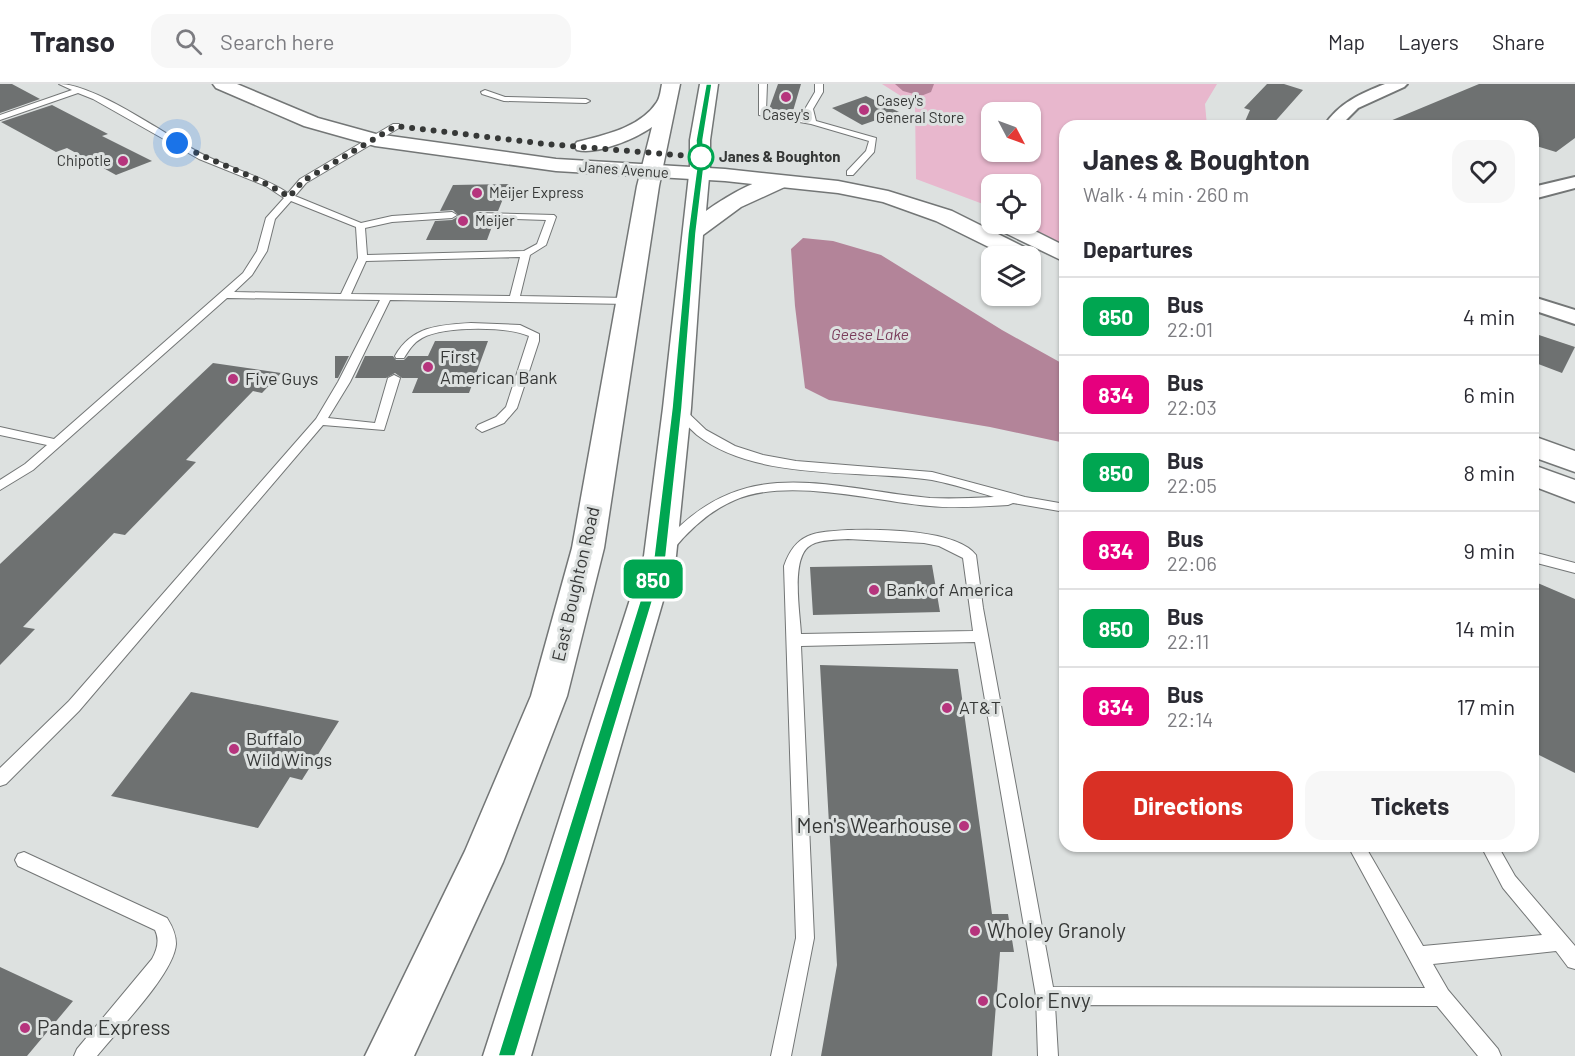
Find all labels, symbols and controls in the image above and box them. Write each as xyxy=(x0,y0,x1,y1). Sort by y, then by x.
search box xyxy=(151,14,571,68)
text: Transo xyxy=(30,24,115,58)
icon: search xyxy=(172,25,205,58)
text: Search here xyxy=(220,28,334,54)
text: Map xyxy=(1328,29,1365,54)
text: Layers xyxy=(1398,29,1459,54)
text: Share xyxy=(1492,29,1545,54)
marker: Casey's xyxy=(779,90,793,104)
place label: Casey's General Store xyxy=(876,91,964,126)
north arrow xyxy=(981,102,1041,162)
map controls xyxy=(981,102,1041,306)
marker: Casey's General Store xyxy=(857,103,871,117)
place label: Casey's xyxy=(762,105,810,123)
your location xyxy=(162,128,192,158)
button: heart xyxy=(1452,140,1515,203)
text: Janes & Boughton xyxy=(1083,142,1310,176)
marker: Janes & Boughton xyxy=(688,144,714,170)
place label: Janes & Boughton xyxy=(719,147,841,165)
place label: Chipotle xyxy=(57,151,111,169)
marker: Chipotle xyxy=(116,154,130,168)
street label: Janes Avenue xyxy=(579,157,670,181)
button: locate xyxy=(981,174,1041,234)
text: Walk · 4 min · 260 m xyxy=(1083,182,1249,206)
place label: Meijer Express xyxy=(489,183,584,201)
marker: Meijer Express xyxy=(470,186,484,200)
place label: Meijer xyxy=(475,211,515,229)
marker: Meijer xyxy=(456,214,470,228)
text: Departures xyxy=(1083,236,1193,262)
button: layers xyxy=(981,246,1041,306)
text: Bus xyxy=(1167,291,1204,317)
text: 4 min xyxy=(1463,303,1515,329)
text: 850 xyxy=(1099,304,1133,329)
text: 22:01 xyxy=(1167,317,1213,341)
water label: Geese Lake xyxy=(831,324,909,343)
place label: First American Bank xyxy=(440,345,557,388)
marker: First American Bank xyxy=(421,360,435,374)
place label: Five Guys xyxy=(245,367,318,389)
text: Bus xyxy=(1167,369,1204,395)
marker: Five Guys xyxy=(226,372,240,386)
text: 6 min xyxy=(1464,381,1515,407)
text: 834 xyxy=(1098,382,1134,407)
text: 22:03 xyxy=(1167,395,1217,419)
text: Bus xyxy=(1167,447,1204,473)
text: 8 min xyxy=(1463,459,1515,485)
text: 850 xyxy=(1099,460,1133,485)
text: 22:05 xyxy=(1167,473,1217,497)
street label: East Boughton Road xyxy=(547,504,604,663)
text: Bus xyxy=(1167,525,1204,551)
text: 9 min xyxy=(1463,537,1515,563)
text: 834 xyxy=(1098,538,1134,563)
text: 22:06 xyxy=(1167,551,1217,575)
line badge: 850 xyxy=(618,560,688,598)
text: 850 xyxy=(636,567,670,592)
place label: Bank of America xyxy=(886,578,1013,600)
marker: Bank of America xyxy=(867,583,881,597)
text: Bus xyxy=(1167,603,1204,629)
text: 14 min xyxy=(1455,615,1515,641)
text: 850 xyxy=(1099,616,1133,641)
text: 22:11 xyxy=(1167,629,1209,653)
text: Bus xyxy=(1167,681,1204,707)
text: 17 min xyxy=(1457,693,1515,719)
text: 834 xyxy=(1098,694,1134,719)
place label: AT&T xyxy=(959,696,1001,718)
marker: AT&T xyxy=(940,701,954,715)
text: 22:14 xyxy=(1167,707,1213,731)
place label: Buffalo Wild Wings xyxy=(246,727,332,770)
marker: Buffalo Wild Wings xyxy=(227,742,241,756)
button: Directions xyxy=(1083,771,1293,840)
button: Tickets xyxy=(1305,771,1515,840)
place label: Men's Wearhouse xyxy=(797,812,952,837)
marker: Men's Wearhouse xyxy=(957,819,971,833)
place label: Wholey Granoly xyxy=(987,917,1126,942)
marker: Wholey Granoly xyxy=(968,924,982,938)
place label: Color Envy xyxy=(995,987,1091,1012)
marker: Color Envy xyxy=(976,994,990,1008)
place label: Panda Express xyxy=(37,1014,170,1039)
marker: Panda Express xyxy=(18,1021,32,1035)

